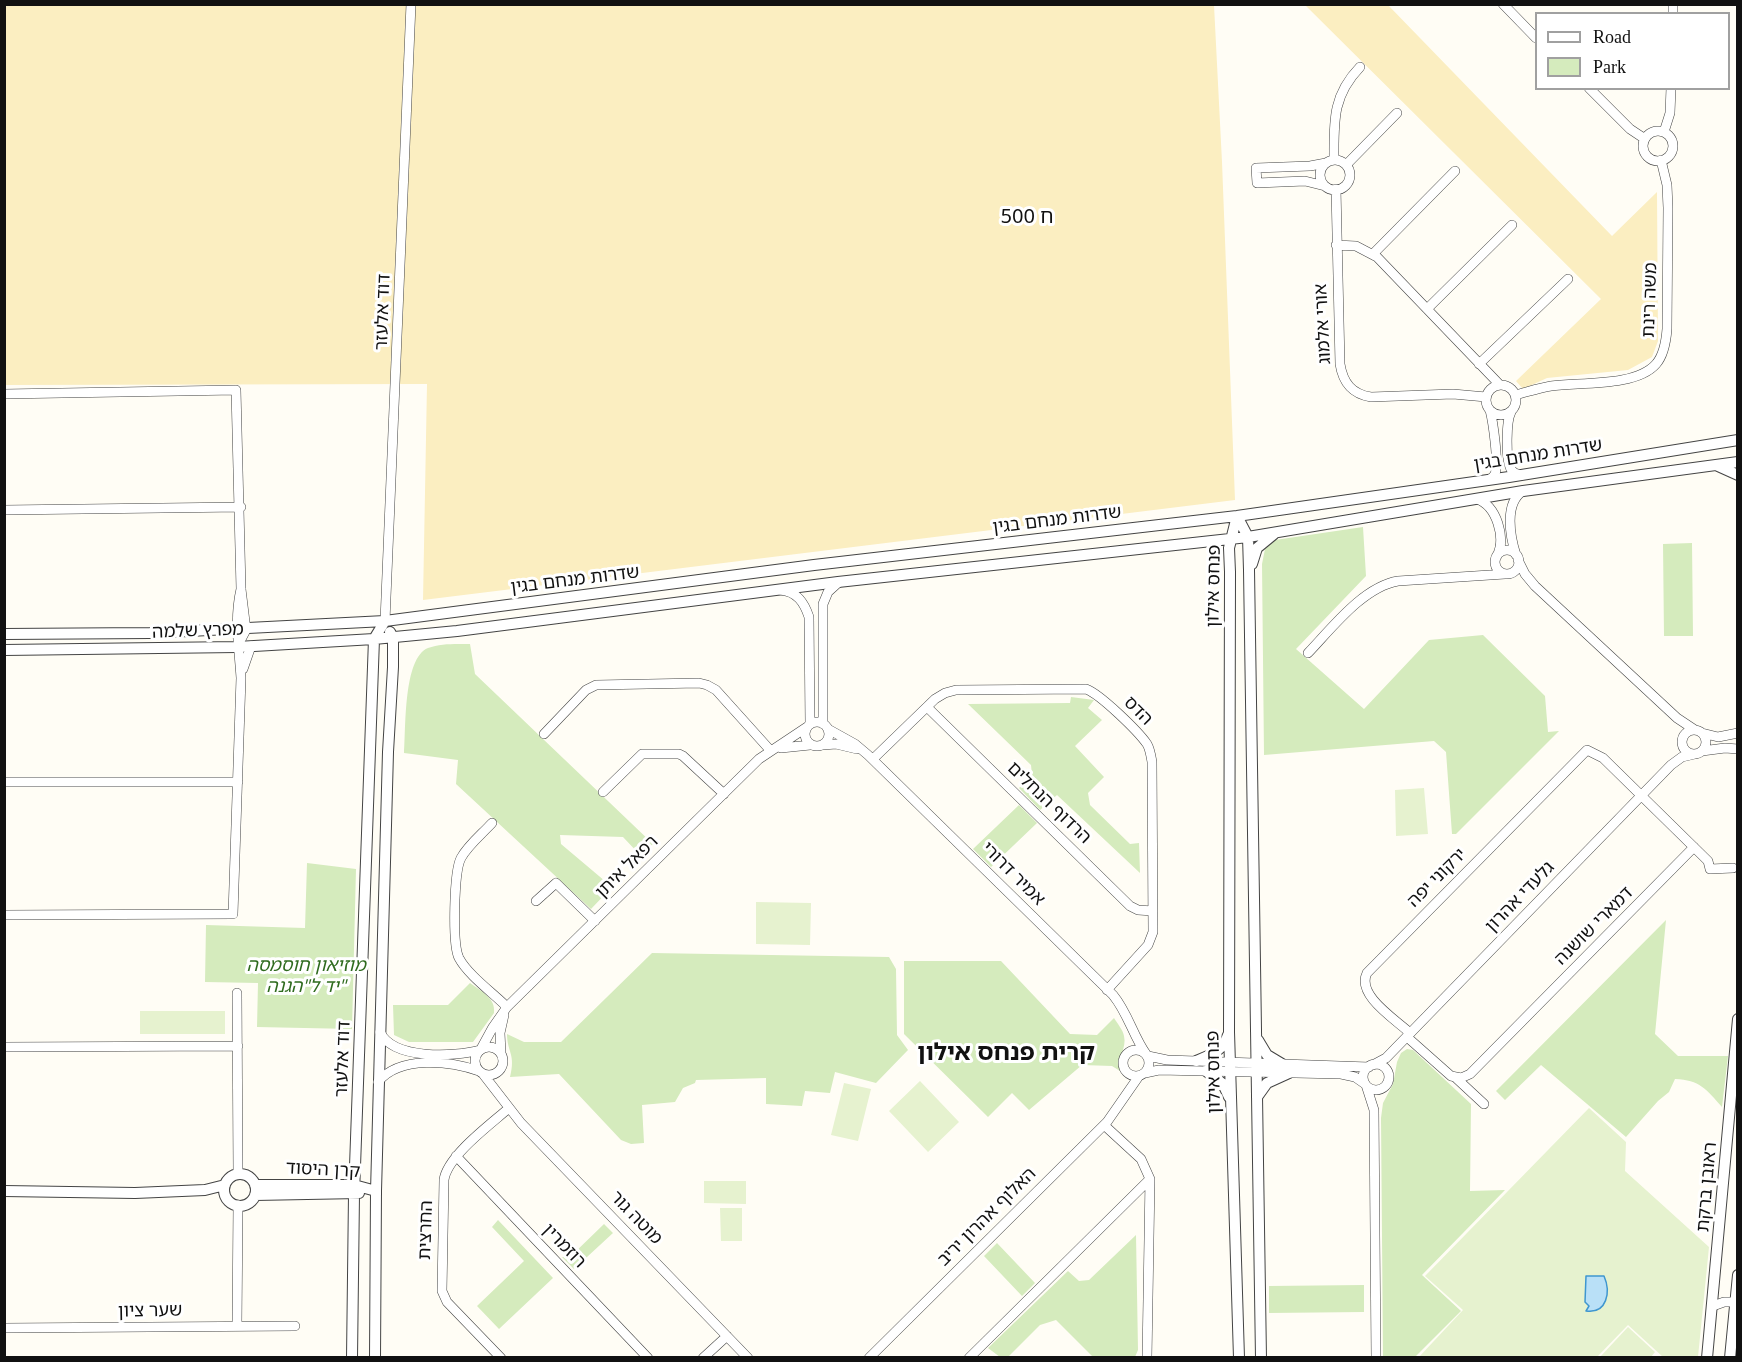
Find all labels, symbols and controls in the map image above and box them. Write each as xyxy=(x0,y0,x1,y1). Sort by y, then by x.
legend xyxy=(1535,12,1730,90)
text: Road xyxy=(1593,27,1631,47)
text: Park xyxy=(1593,57,1626,77)
district label: ח 500 xyxy=(1000,205,1054,229)
street label: משה רינת xyxy=(1638,262,1662,338)
street label: דוד אלעזר xyxy=(371,273,395,351)
street label: אורי אלמוג xyxy=(1310,283,1336,365)
street label: שדרות מנחם בגין xyxy=(1472,434,1604,476)
street label: שדרות מנחם בגין xyxy=(991,501,1123,539)
street label: פנחס אילון xyxy=(1202,544,1226,628)
street label: שדרות מנחם בגין xyxy=(509,561,641,599)
street label: מפרץ שלמה xyxy=(152,619,244,643)
street label: הדס xyxy=(1119,692,1157,730)
street label: הרדוף הנחלים xyxy=(1003,758,1095,848)
street label: רפאל איתן xyxy=(591,831,663,903)
street label: אמיר דרורי xyxy=(977,838,1049,910)
street label: ירקוני יפה xyxy=(1403,844,1471,912)
street label: גלעדי אהרון xyxy=(1481,857,1559,937)
street label: דמארי שושנה xyxy=(1550,882,1638,970)
park label: מוזיאון חוסמסה יד ל"הגנה" xyxy=(246,955,366,998)
street label: דוד אלעזר xyxy=(331,1020,355,1098)
street label: פנחס אילון xyxy=(1202,1030,1226,1114)
district label: קרית פנחס אילון xyxy=(917,1039,1095,1067)
street label: ראובן ברקת xyxy=(1692,1141,1722,1233)
street label: קרן היסוד xyxy=(285,1157,361,1183)
street label: האלוף אהרון יריב xyxy=(933,1163,1041,1271)
street label: מוטה גור xyxy=(605,1187,667,1249)
street label: החרצית xyxy=(414,1200,438,1260)
street label: רוזמרין xyxy=(538,1219,590,1273)
street label: שער ציון xyxy=(118,1300,182,1322)

